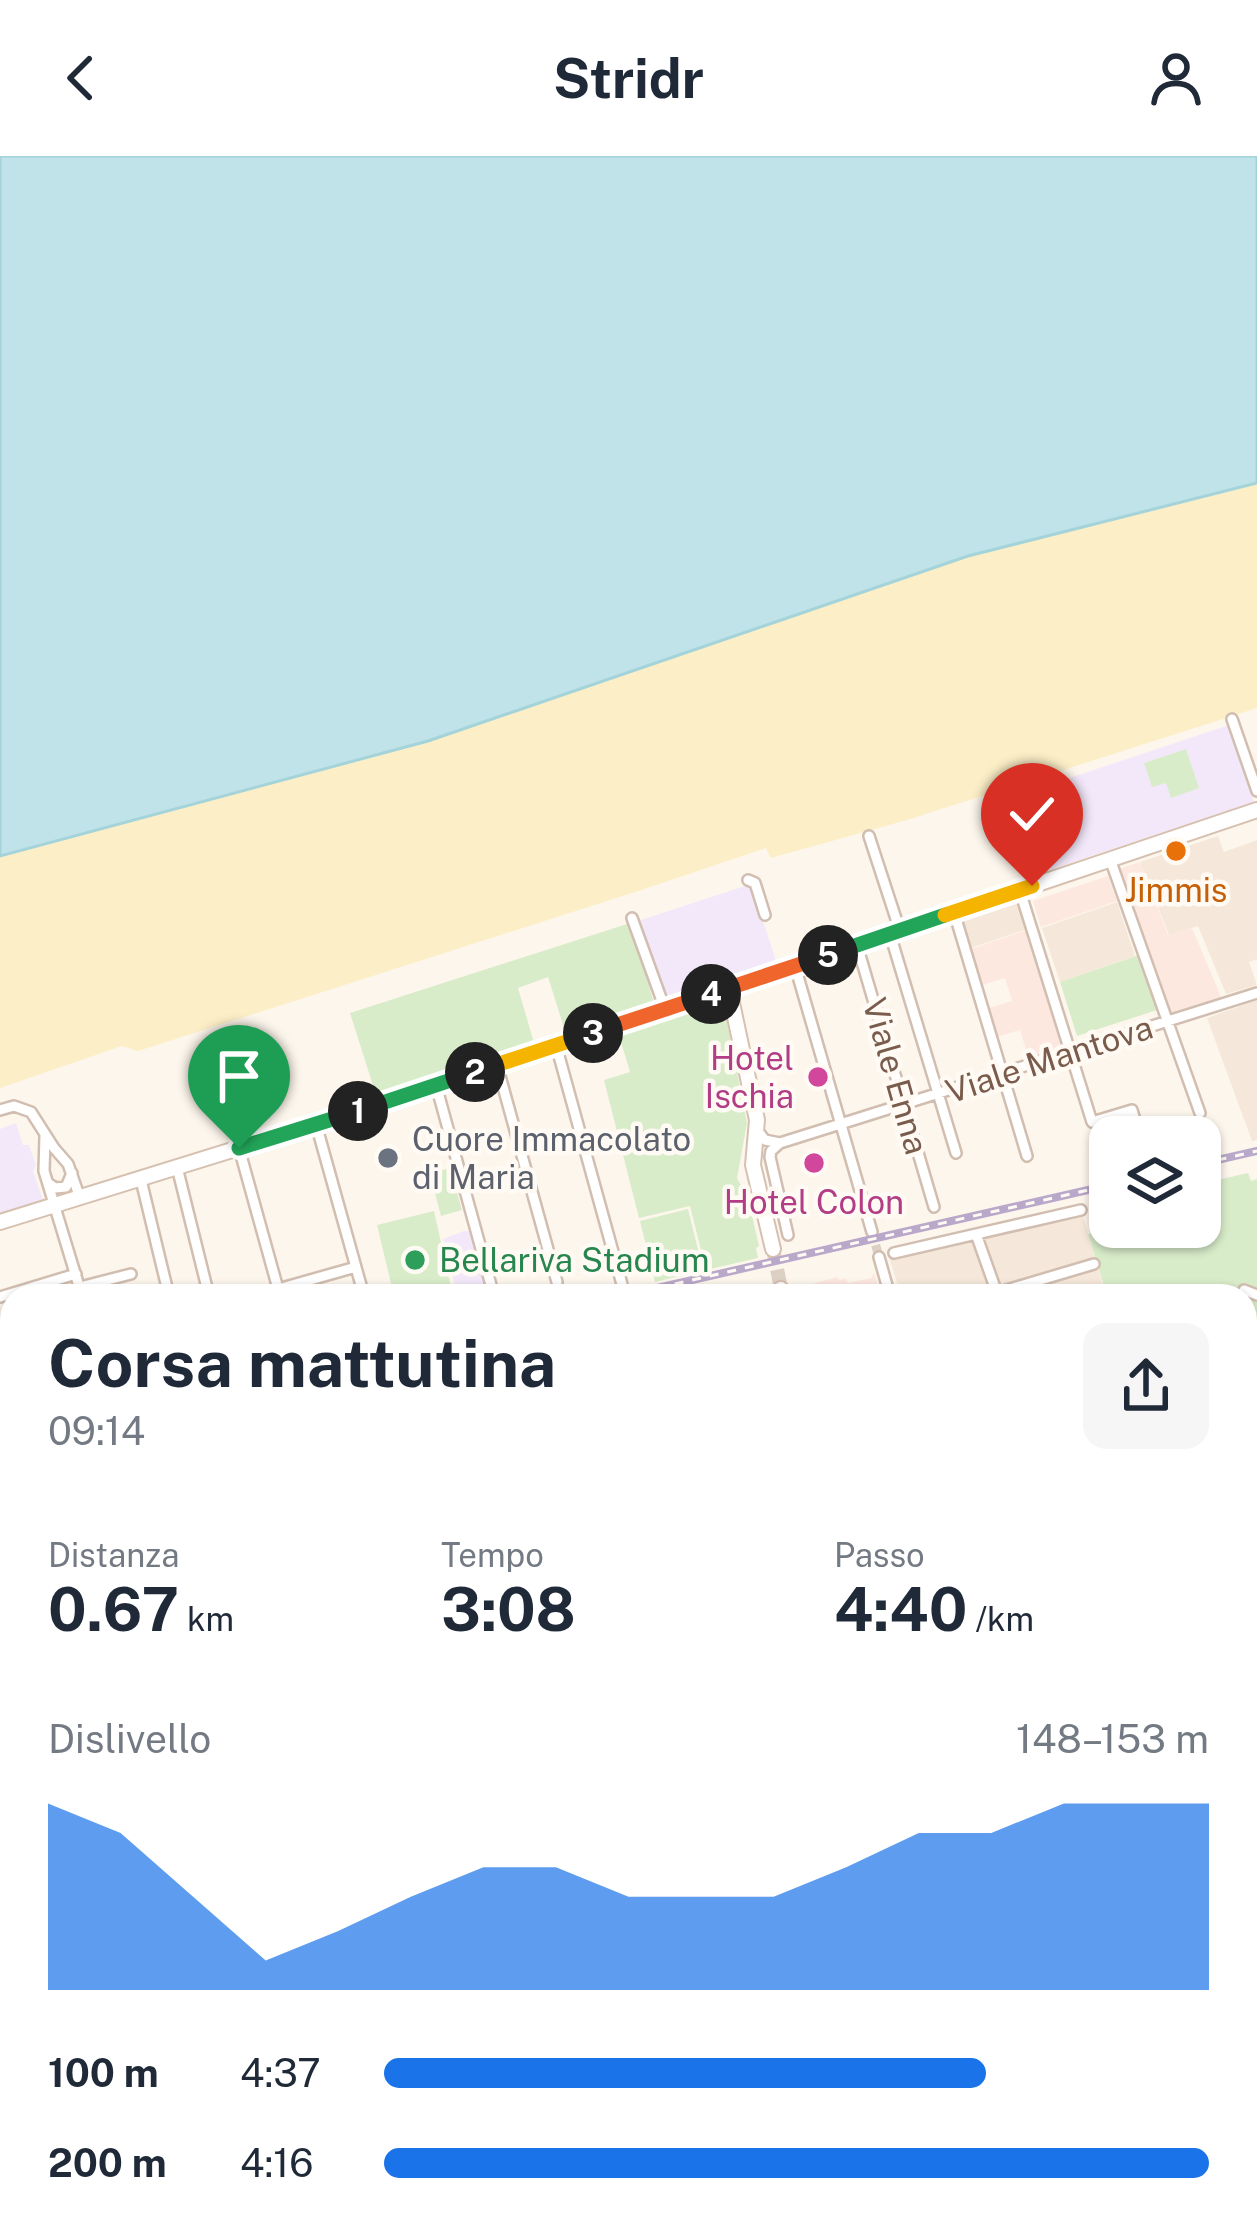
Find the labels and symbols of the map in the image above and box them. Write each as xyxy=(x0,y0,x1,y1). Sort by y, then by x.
pin xyxy=(981,763,1083,886)
marker: Jimmis xyxy=(1163,838,1189,864)
place label: Jimmis xyxy=(1124,871,1228,909)
pin: 5 xyxy=(798,925,858,985)
pin: 4 xyxy=(681,964,741,1024)
street label: Viale Enna xyxy=(856,994,936,1158)
pin: 3 xyxy=(563,1003,623,1063)
street label: Viale Mantova xyxy=(941,1008,1157,1110)
pin xyxy=(188,1025,290,1148)
place label: Hotel Ischia xyxy=(705,1039,794,1115)
pin: 2 xyxy=(445,1042,505,1102)
marker: Hotel Ischia xyxy=(805,1064,831,1090)
pin: 1 xyxy=(328,1081,388,1141)
place label: Cuore Immacolato di Maria xyxy=(412,1120,691,1196)
marker: Cuore Immacolato di Maria xyxy=(375,1145,401,1171)
marker: Hotel Colon xyxy=(801,1150,827,1176)
place label: Hotel Colon xyxy=(724,1183,904,1221)
place label: Bellariva Stadium xyxy=(439,1241,710,1279)
marker: Bellariva Stadium xyxy=(402,1247,428,1273)

